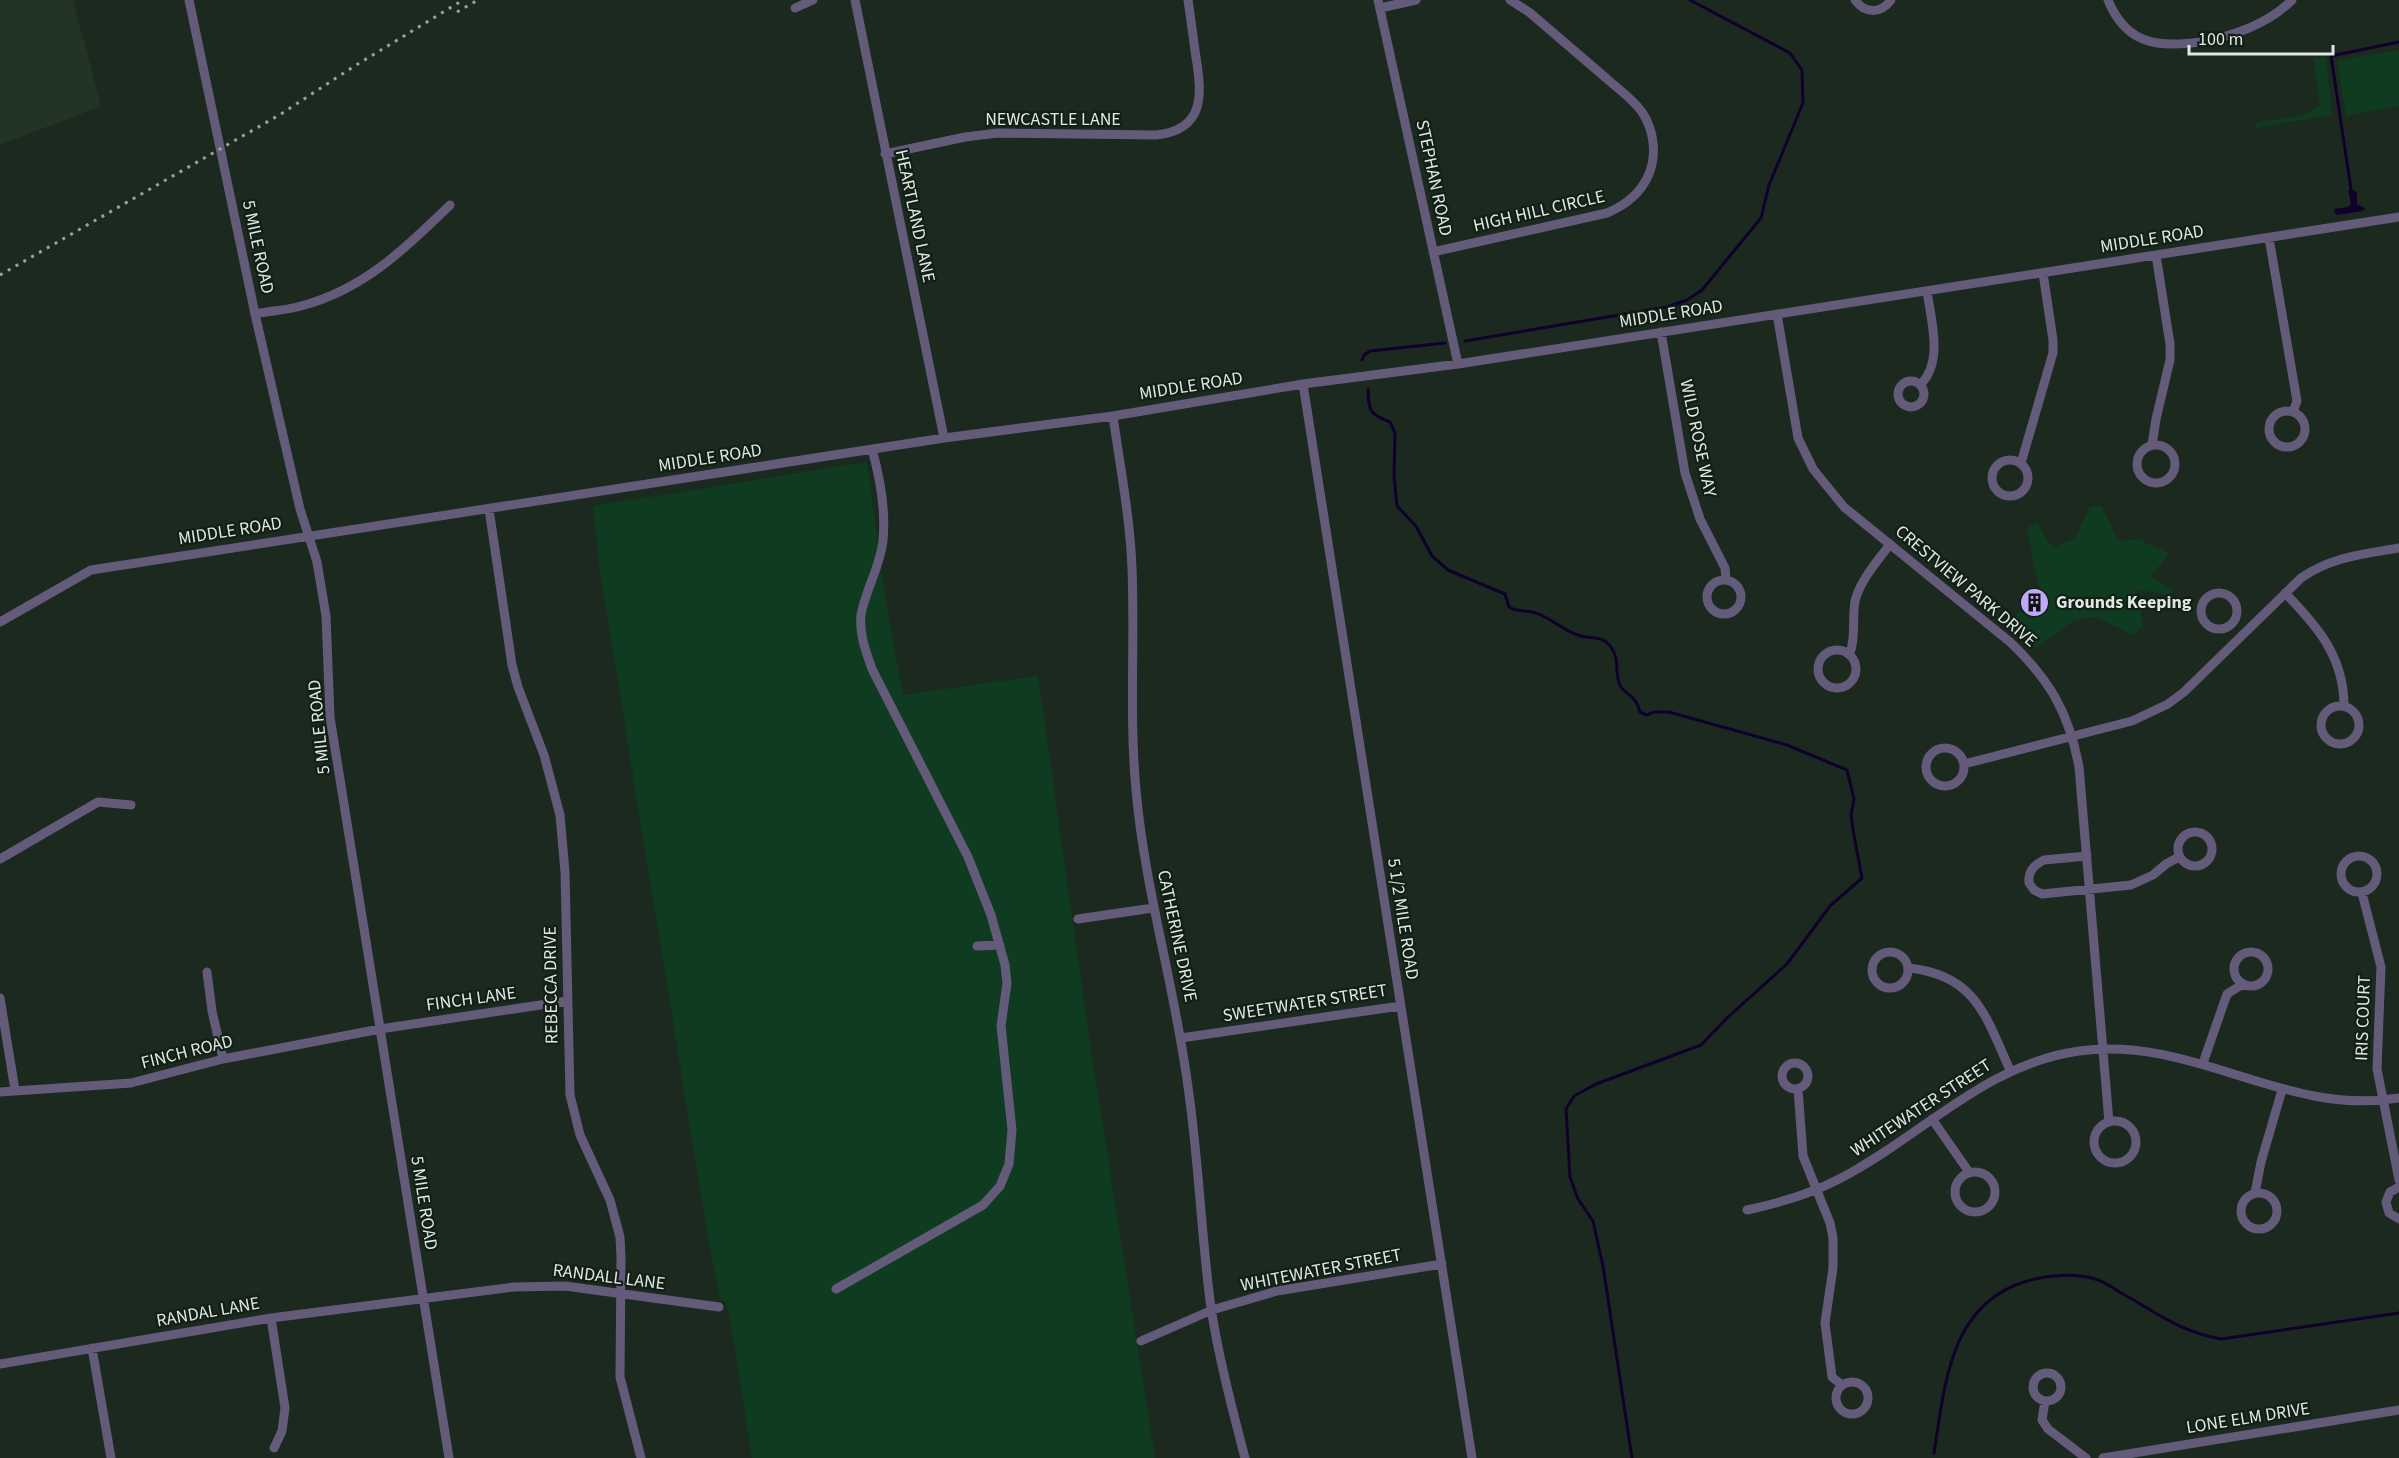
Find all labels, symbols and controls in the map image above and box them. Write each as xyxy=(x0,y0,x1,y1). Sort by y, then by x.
scale bar xyxy=(2189,18,2333,56)
text: 100 m xyxy=(2198,27,2243,52)
street label: NEWCASTLE LANE xyxy=(985,107,1121,132)
street label: STEPHAN ROAD xyxy=(1409,118,1459,238)
street label: HEARTLAND LANE xyxy=(889,147,941,285)
street label: HIGH HILL CIRCLE xyxy=(1471,184,1607,238)
street label: 5 MILE ROAD xyxy=(236,198,280,296)
street label: MIDDLE ROAD xyxy=(2098,218,2206,260)
street label: MIDDLE ROAD xyxy=(1617,293,1725,335)
street label: MIDDLE ROAD xyxy=(1137,365,1245,407)
street label: WILD ROSE WAY xyxy=(1673,377,1723,499)
street label: MIDDLE ROAD xyxy=(656,437,764,479)
street label: MIDDLE ROAD xyxy=(176,510,284,552)
street label: CRESTVIEW PARK DRIVE xyxy=(1890,519,2042,653)
building icon: Grounds Keeping xyxy=(2019,586,2051,618)
place label: Grounds Keeping xyxy=(2056,590,2192,615)
street label: 5 MILE ROAD xyxy=(302,678,336,776)
street label: 5 1/2 MILE ROAD xyxy=(1381,856,1425,982)
street label: CATHERINE DRIVE xyxy=(1151,868,1203,1004)
street label: REBECCA DRIVE xyxy=(537,926,565,1044)
street label: IRIS COURT xyxy=(2349,974,2377,1061)
street label: SWEETWATER STREET xyxy=(1221,978,1389,1028)
street label: FINCH LANE xyxy=(424,980,518,1018)
street label: FINCH ROAD xyxy=(138,1029,236,1075)
street label: WHITEWATER STREET xyxy=(1846,1053,1997,1163)
street label: 5 MILE ROAD xyxy=(404,1154,444,1252)
street label: WHITEWATER STREET xyxy=(1238,1242,1404,1298)
street label: RANDALL LANE xyxy=(551,1258,667,1296)
street label: RANDAL LANE xyxy=(154,1291,262,1333)
street label: LONE ELM DRIVE xyxy=(2184,1396,2312,1440)

